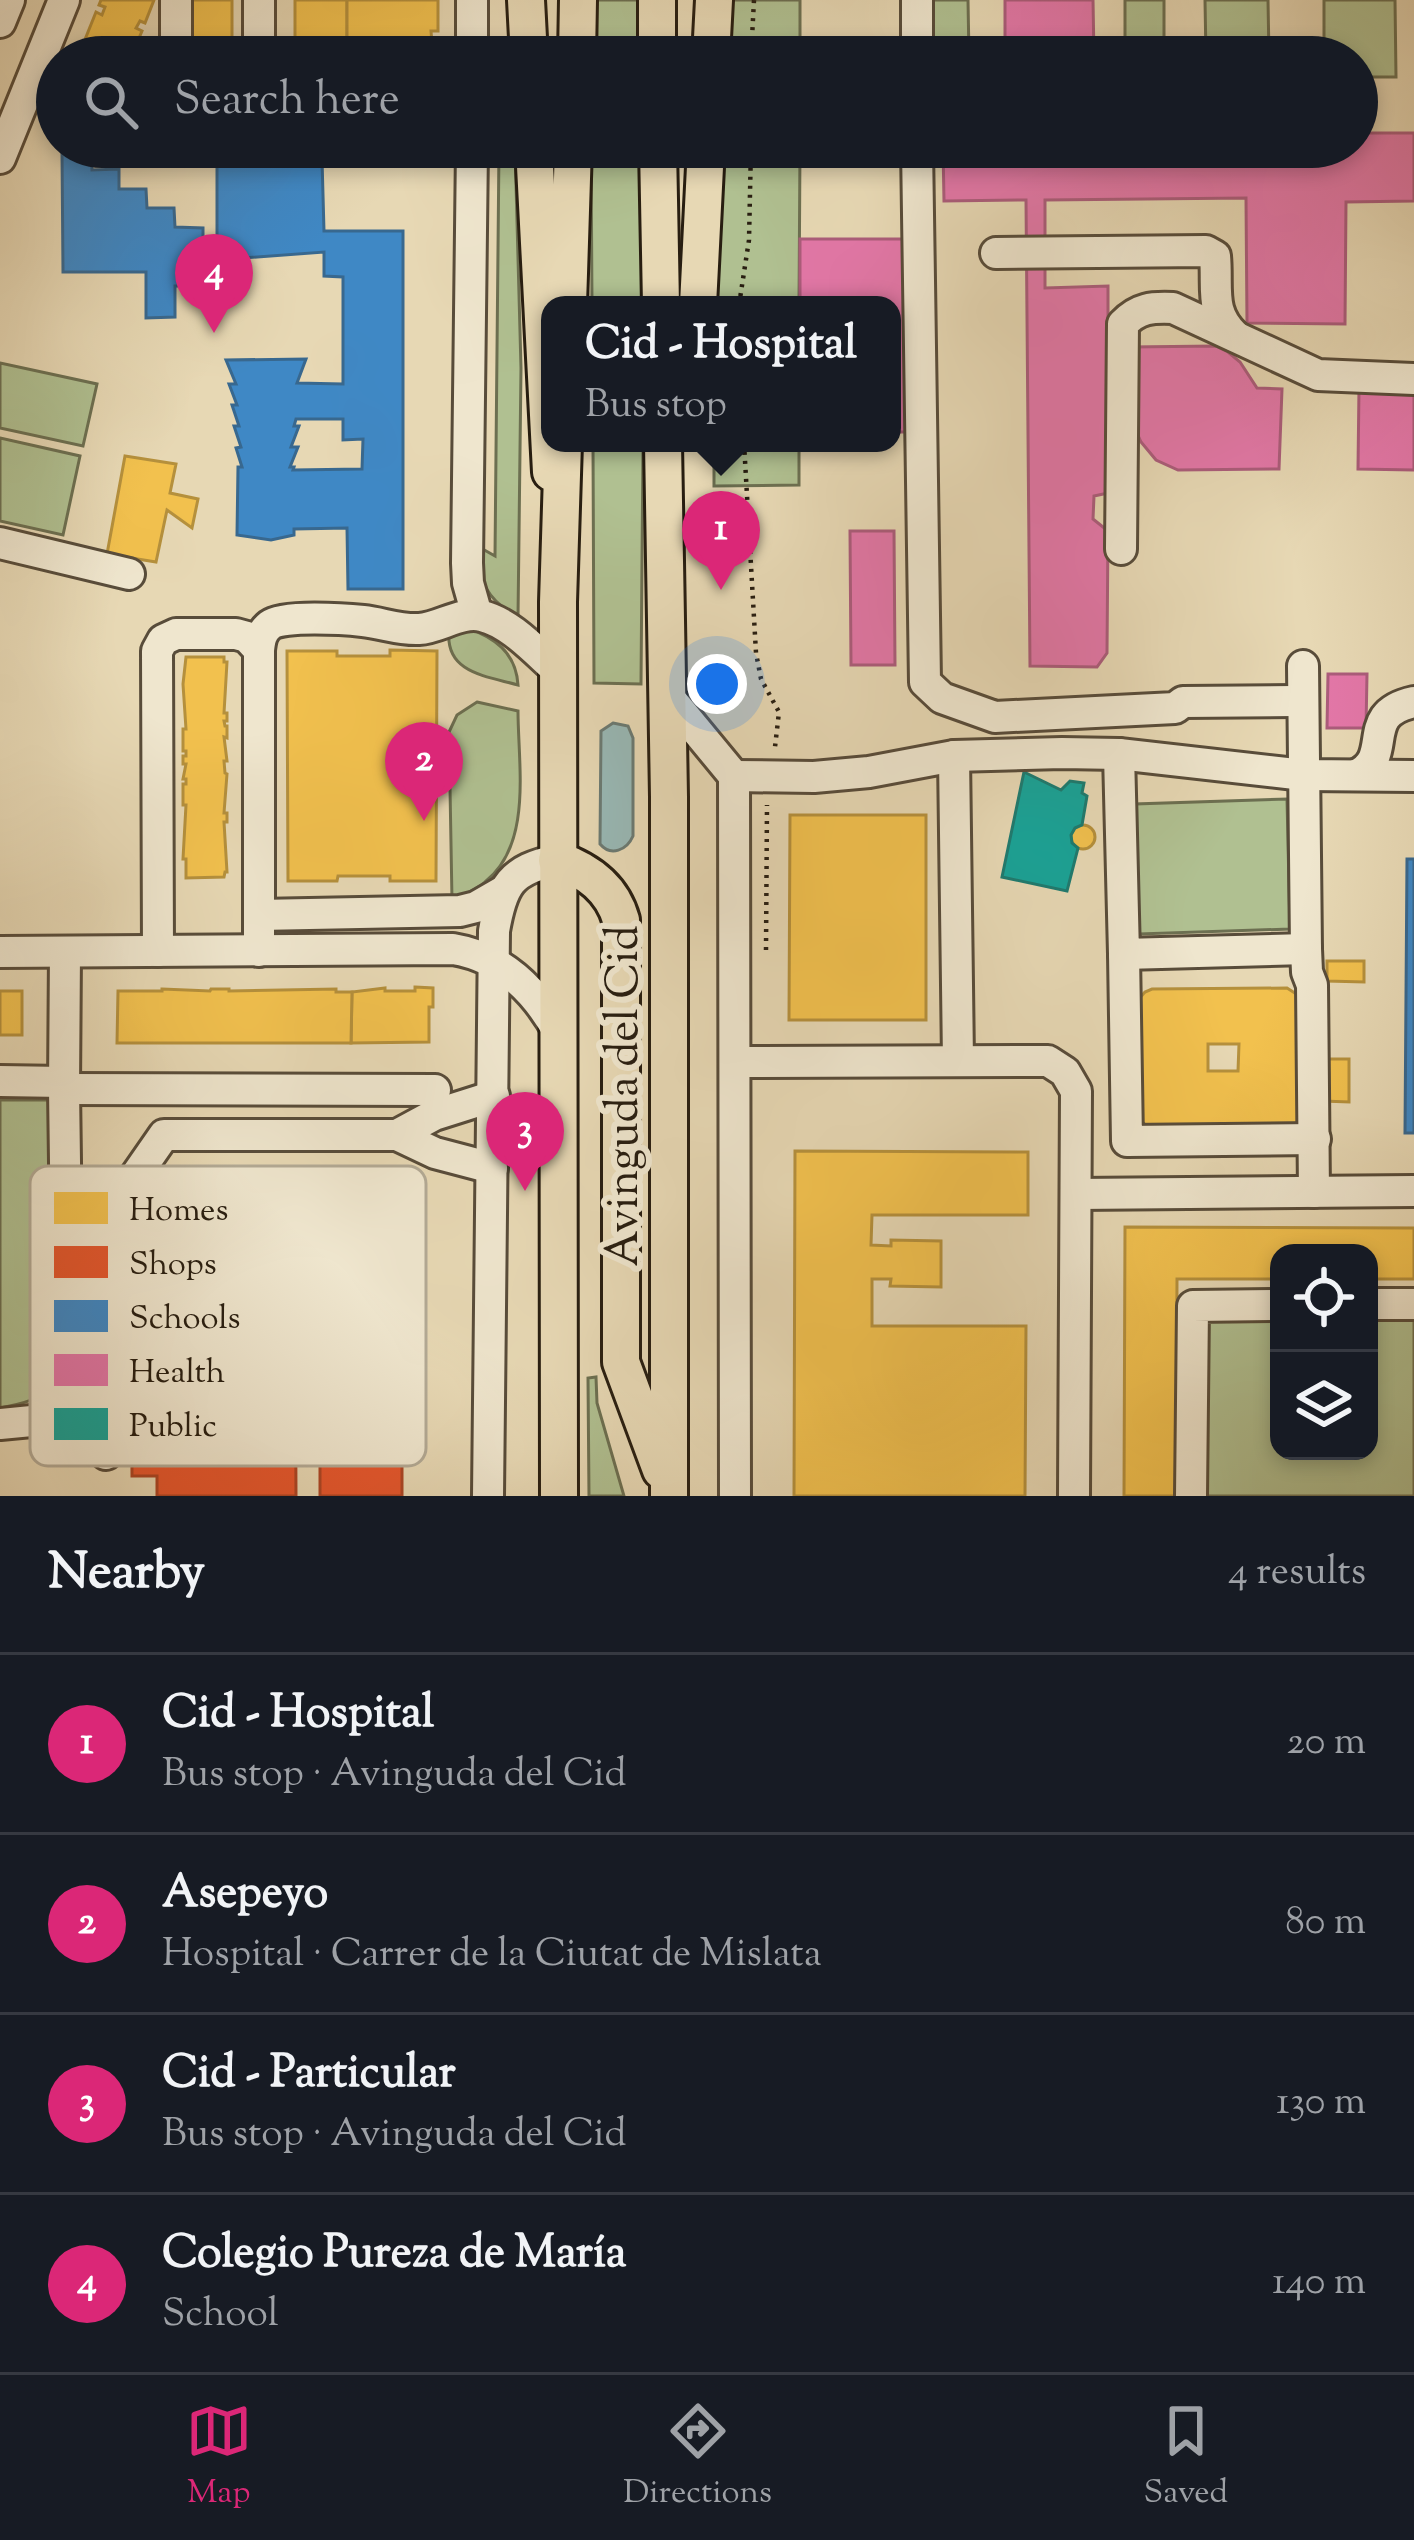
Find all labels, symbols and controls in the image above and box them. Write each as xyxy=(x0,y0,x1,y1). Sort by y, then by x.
search box xyxy=(36,36,1378,168)
icon: search xyxy=(78,69,144,135)
text: Search here xyxy=(174,70,400,135)
pin: 4 xyxy=(175,234,253,333)
popup xyxy=(541,296,901,452)
text: Cid - Hospital xyxy=(585,314,857,379)
text: Bus stop xyxy=(585,379,727,435)
pin: 1 xyxy=(682,491,760,590)
your location xyxy=(687,654,747,714)
pin: 2 xyxy=(385,722,463,821)
street label: Avinguda del Cid xyxy=(594,925,659,1267)
pin: 3 xyxy=(486,1092,564,1191)
legend xyxy=(30,1166,426,1466)
text: Homes xyxy=(129,1188,228,1236)
text: Shops xyxy=(129,1242,217,1290)
map controls xyxy=(1270,1244,1378,1460)
button: locate xyxy=(1270,1244,1378,1352)
text: Schools xyxy=(129,1296,241,1344)
text: Health xyxy=(129,1350,225,1398)
button: layers xyxy=(1270,1352,1378,1460)
text: Public xyxy=(129,1404,217,1452)
text: Nearby xyxy=(48,1538,205,1611)
text: 4 results xyxy=(1228,1546,1366,1602)
text: Cid - Hospital xyxy=(162,1683,434,1748)
text: 1 xyxy=(80,1716,94,1772)
text: 20 m xyxy=(1287,1716,1366,1772)
text: Bus stop · Avinguda del Cid xyxy=(162,1748,627,1804)
text: Asepeyo xyxy=(162,1863,328,1928)
text: 2 xyxy=(78,1896,96,1952)
text: 80 m xyxy=(1285,1896,1366,1952)
text: Hospital · Carrer de la Ciutat de Mislata xyxy=(162,1928,822,1984)
text: Cid - Particular xyxy=(162,2043,456,2108)
text: 3 xyxy=(79,2076,95,2132)
text: 130 m xyxy=(1276,2076,1366,2132)
text: Bus stop · Avinguda del Cid xyxy=(162,2108,627,2164)
text: Colegio Pureza de María xyxy=(162,2223,626,2288)
text: 4 xyxy=(77,2256,97,2312)
text: 140 m xyxy=(1272,2256,1366,2312)
text: School xyxy=(162,2288,279,2344)
tab: Map xyxy=(186,2398,252,2518)
tab: Directions xyxy=(623,2398,772,2518)
tab: Saved xyxy=(1144,2398,1228,2518)

